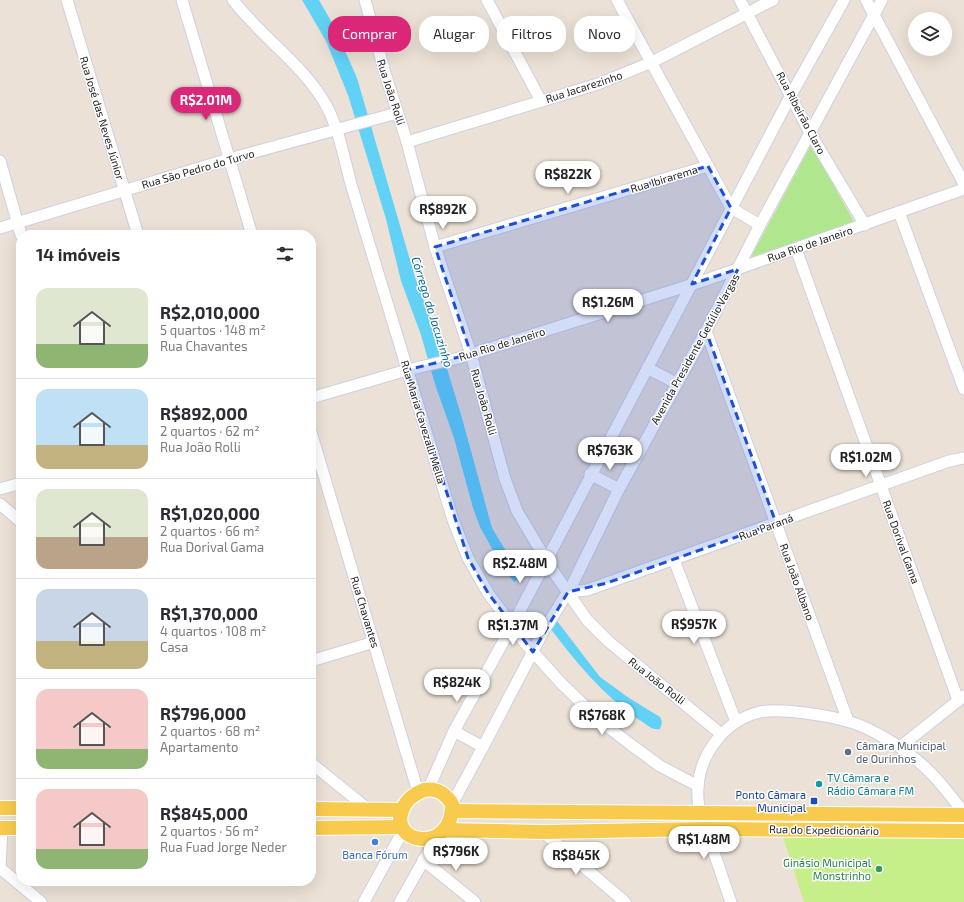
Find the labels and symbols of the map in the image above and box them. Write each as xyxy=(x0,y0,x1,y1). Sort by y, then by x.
street label: Rua José das Neves Júnior xyxy=(77,54,128,182)
street label: Rua João Rolli xyxy=(375,57,408,126)
street label: Rua Jacarezinho xyxy=(544,68,624,105)
street label: Rua Ribeirão Claro xyxy=(774,69,829,156)
pin: R$2.01M xyxy=(169,87,243,121)
street label: Rua São Pedro do Turvo xyxy=(140,146,256,191)
pin: R$822K xyxy=(535,161,601,195)
street label: Rua Ibirarema xyxy=(629,162,699,195)
pin: R$892K xyxy=(410,196,476,230)
street label: Rua Rio de Janeiro xyxy=(765,223,854,264)
water label: Córrego do Jacuzinho xyxy=(409,255,457,369)
street label: Avenida Presidente Getúlio Vargas xyxy=(648,271,742,426)
pin: R$1.26M xyxy=(571,289,645,323)
street label: Rua Rio de Janeiro xyxy=(457,324,547,363)
street label: Rua Maria Cavezalli Mella xyxy=(398,359,448,485)
street label: Rua João Rolli xyxy=(469,367,500,436)
pin: R$763K xyxy=(577,437,643,471)
pin: R$1.02M xyxy=(829,444,903,478)
street label: Rua Dorival Gama xyxy=(880,498,923,585)
street label: Rua Paraná xyxy=(737,511,795,542)
street label: Rua João Albano xyxy=(778,542,817,622)
pin: R$2.48M xyxy=(483,550,557,584)
street label: Rua Chavantes xyxy=(348,574,383,650)
pin: R$957K xyxy=(661,611,727,645)
pin: R$1.37M xyxy=(476,612,550,646)
street label: Rua João Rolli xyxy=(626,654,688,707)
pin: R$824K xyxy=(424,669,490,703)
pin: R$768K xyxy=(569,702,635,736)
place label: Câmara Municipal de Ourinhos xyxy=(856,739,946,765)
marker: Câmara Municipal de Ourinhos xyxy=(843,747,853,757)
place label: TV Câmara e Rádio Câmara FM xyxy=(827,771,914,797)
marker: TV Câmara e Rádio Câmara FM xyxy=(814,779,824,789)
place label: Ponto Câmara Municipal xyxy=(736,788,807,814)
marker: Ponto Câmara Municipal xyxy=(809,796,819,806)
street label: Rua do Expedicionário xyxy=(769,822,879,837)
pin: R$1.48M xyxy=(667,826,741,860)
marker: Banca Fórum xyxy=(370,837,380,847)
pin: R$796K xyxy=(423,838,489,872)
pin: R$845K xyxy=(543,842,609,876)
place label: Banca Fórum xyxy=(342,848,408,861)
place label: Ginásio Municipal Monstrinho xyxy=(783,856,872,882)
marker: Ginásio Municipal Monstrinho xyxy=(874,864,884,874)

